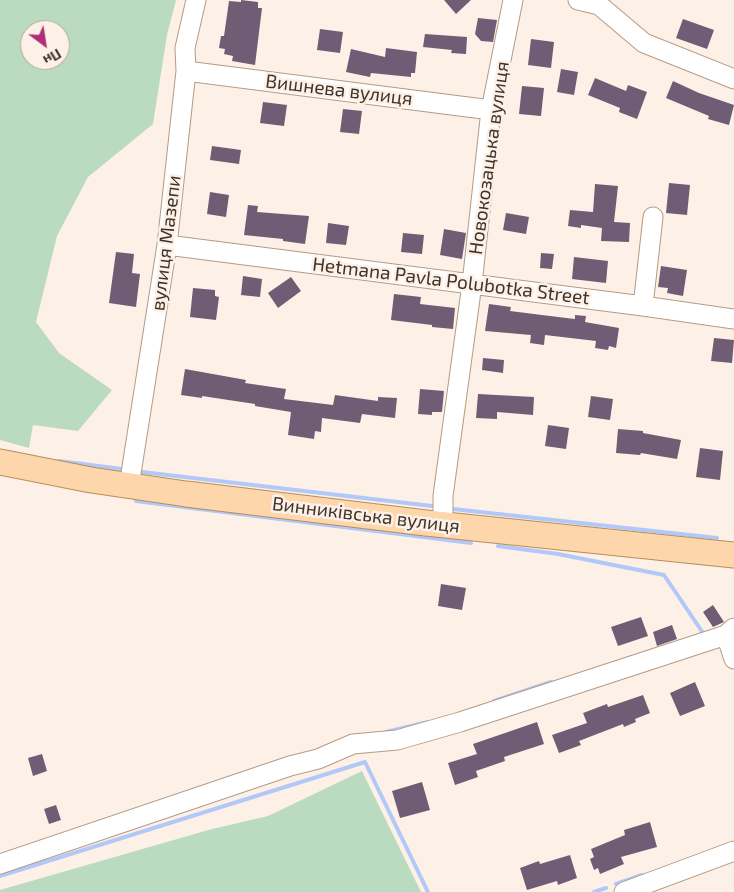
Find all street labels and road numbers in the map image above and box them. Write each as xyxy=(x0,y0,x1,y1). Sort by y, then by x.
street label: Новокозацька вулиця xyxy=(464,60,514,256)
street label: Вишнева вулиця xyxy=(264,70,414,110)
street label: вулиця Мазепи xyxy=(146,174,186,312)
street label: Hetmana Pavla Polubotka Street xyxy=(311,253,591,309)
street label: Винниківська вулиця xyxy=(271,492,461,538)

